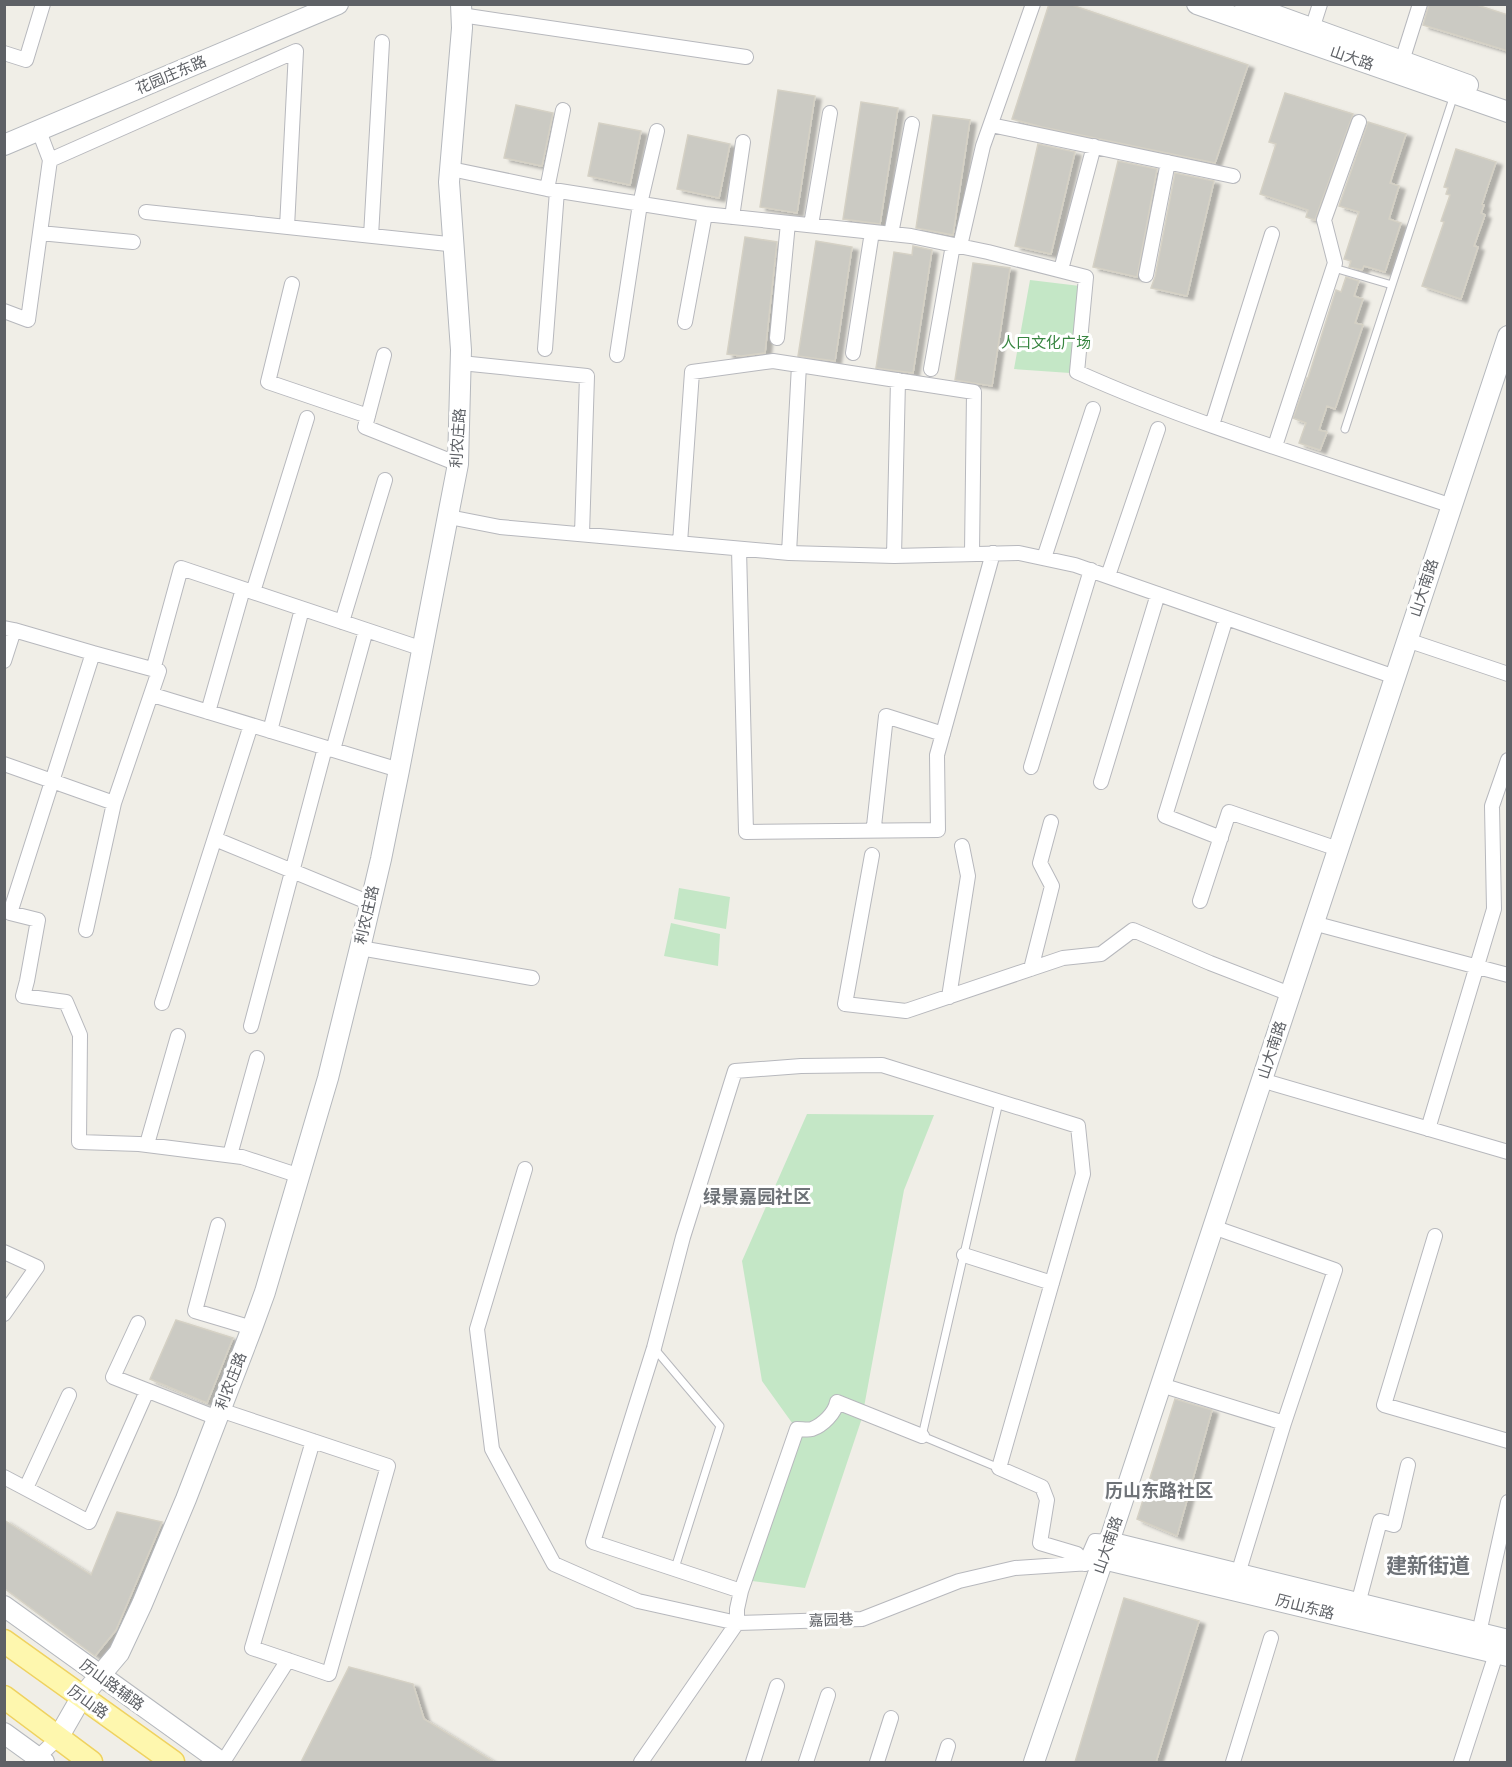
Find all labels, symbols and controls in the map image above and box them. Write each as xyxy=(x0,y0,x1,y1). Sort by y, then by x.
street label: 山大路 xyxy=(1328,41,1377,74)
street label: 花园庄东路 xyxy=(133,51,209,98)
park label: 人口文化广场 xyxy=(1001,333,1091,352)
street label: 利农庄路 xyxy=(446,407,469,469)
street label: 山大南路 xyxy=(1405,556,1442,619)
street label: 利农庄路 xyxy=(351,884,383,946)
street label: 山大南路 xyxy=(1253,1018,1290,1081)
district label: 绿景嘉园社区 xyxy=(703,1186,811,1207)
street label: 利农庄路 xyxy=(211,1349,250,1412)
district label: 历山东路社区 xyxy=(1105,1480,1213,1501)
street label: 山大南路 xyxy=(1089,1513,1126,1576)
district label: 建新街道 xyxy=(1386,1553,1470,1578)
street label: 历山东路 xyxy=(1274,1590,1337,1623)
street label: 嘉园巷 xyxy=(808,1609,854,1630)
street label: 历山路辅路 xyxy=(76,1656,148,1714)
street label: 历山路 xyxy=(65,1681,111,1723)

